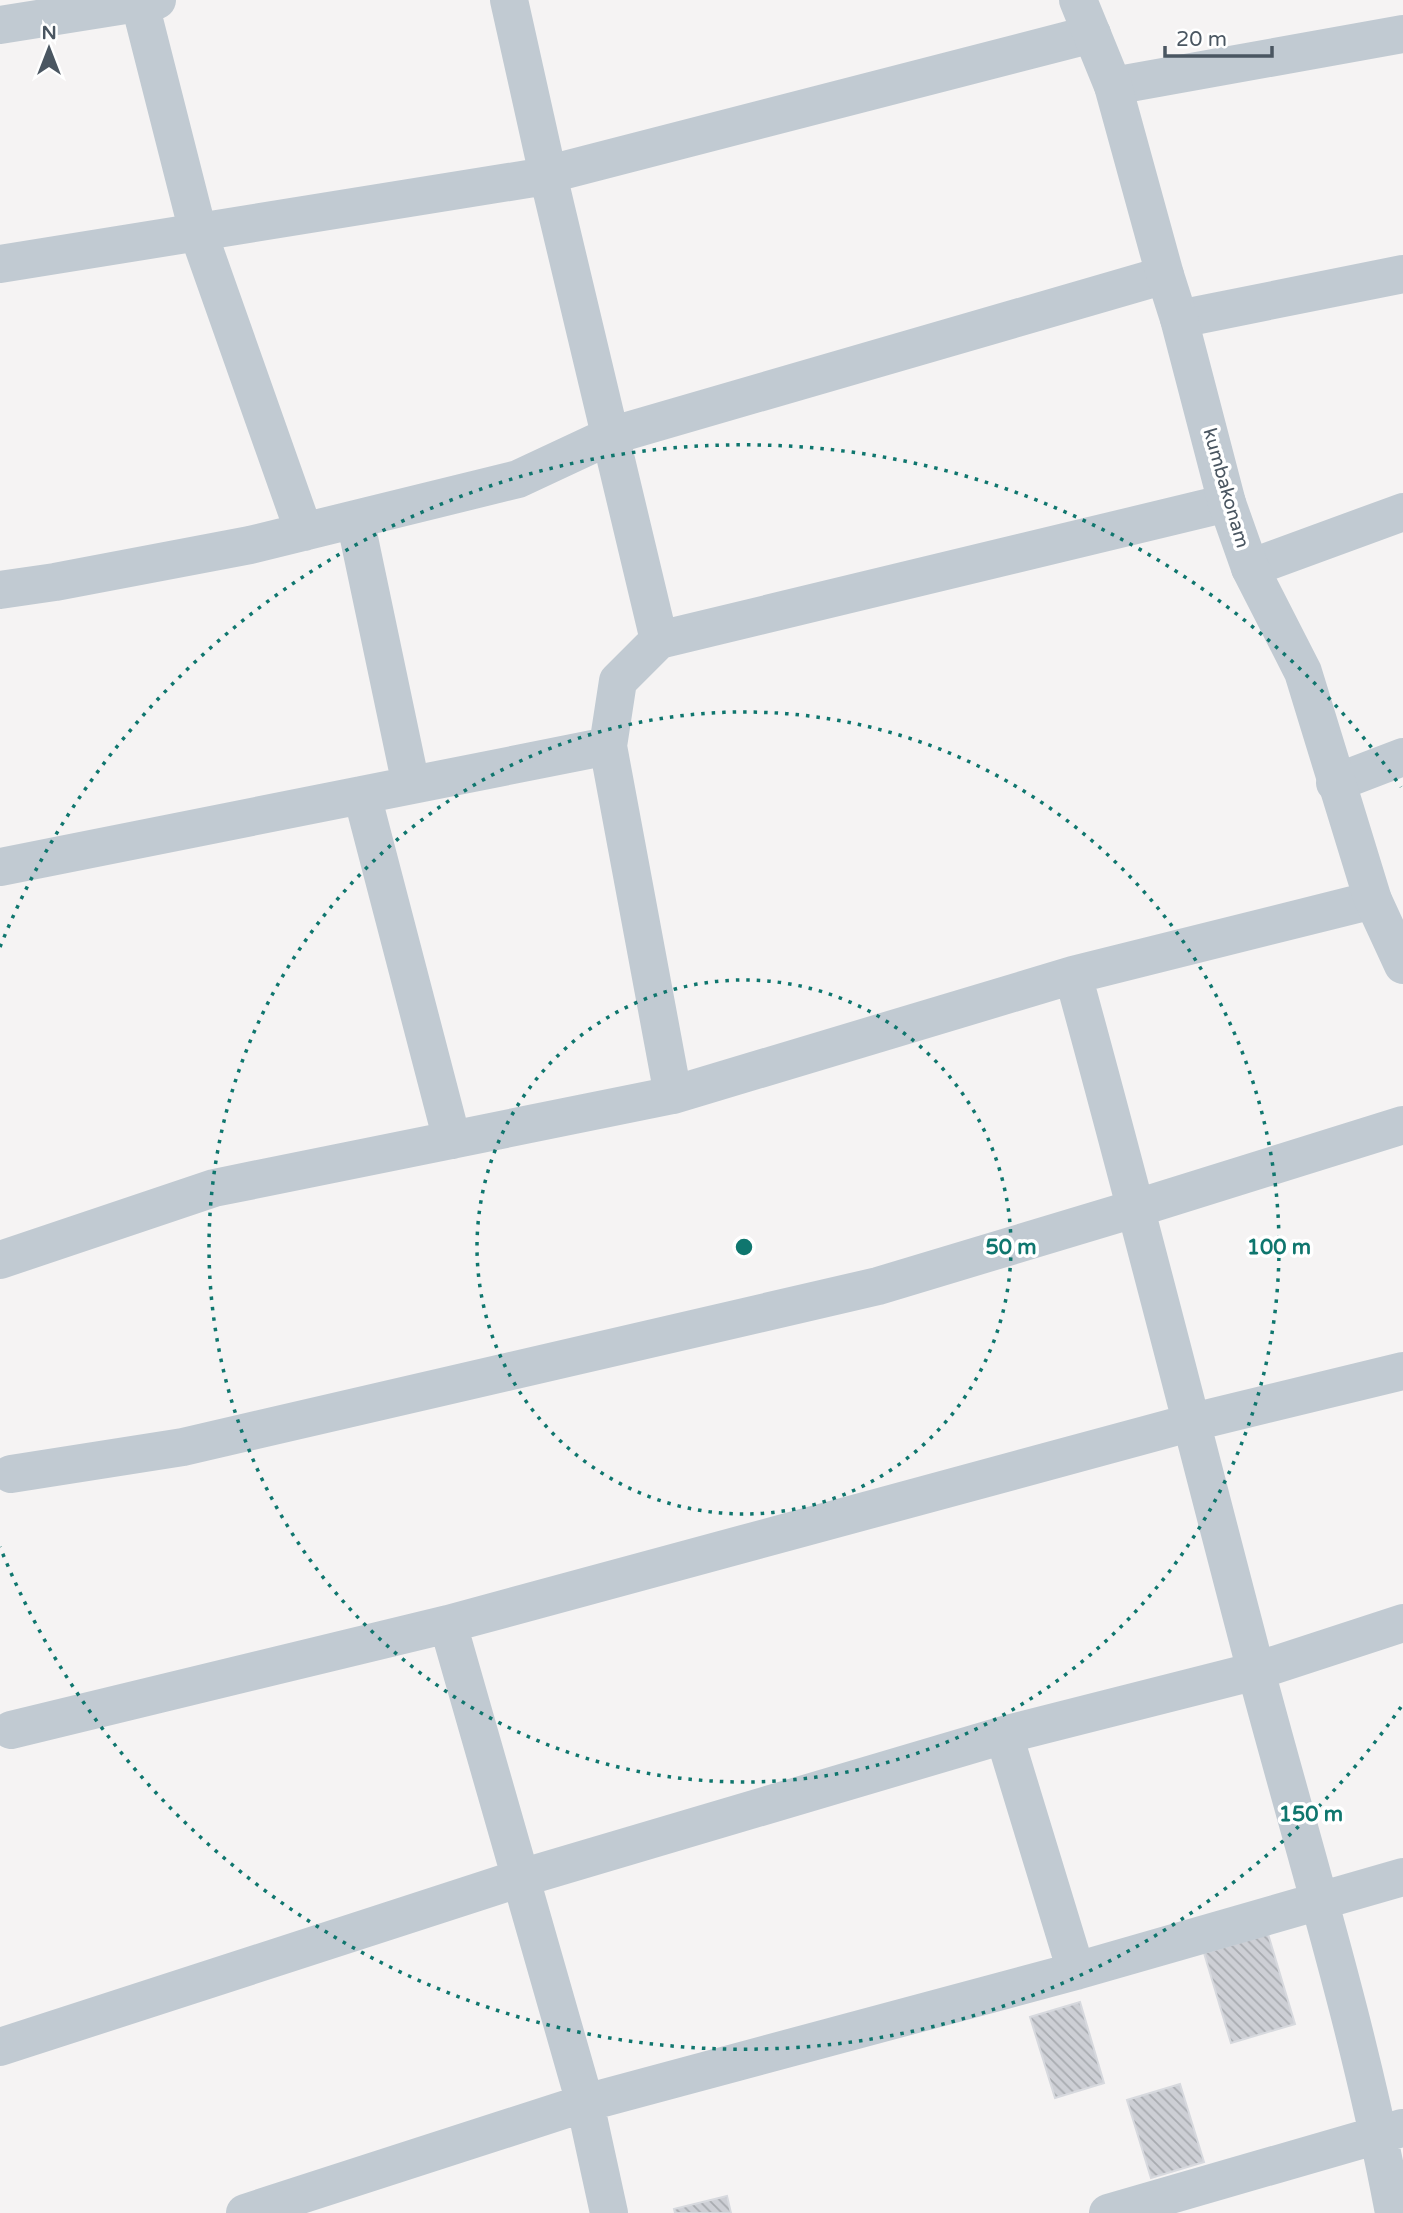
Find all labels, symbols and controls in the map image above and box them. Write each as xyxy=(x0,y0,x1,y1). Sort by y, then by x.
north arrow xyxy=(14,14,84,84)
scale bar xyxy=(1165,14,1272,58)
text: N xyxy=(41,22,57,44)
text: 20 m xyxy=(1176,27,1227,52)
street label: kumbakonam xyxy=(1198,426,1254,550)
centre of rings xyxy=(732,1235,756,1259)
text: 50 m xyxy=(985,1235,1037,1260)
text: 100 m xyxy=(1247,1235,1311,1260)
text: 150 m xyxy=(1279,1802,1343,1827)

